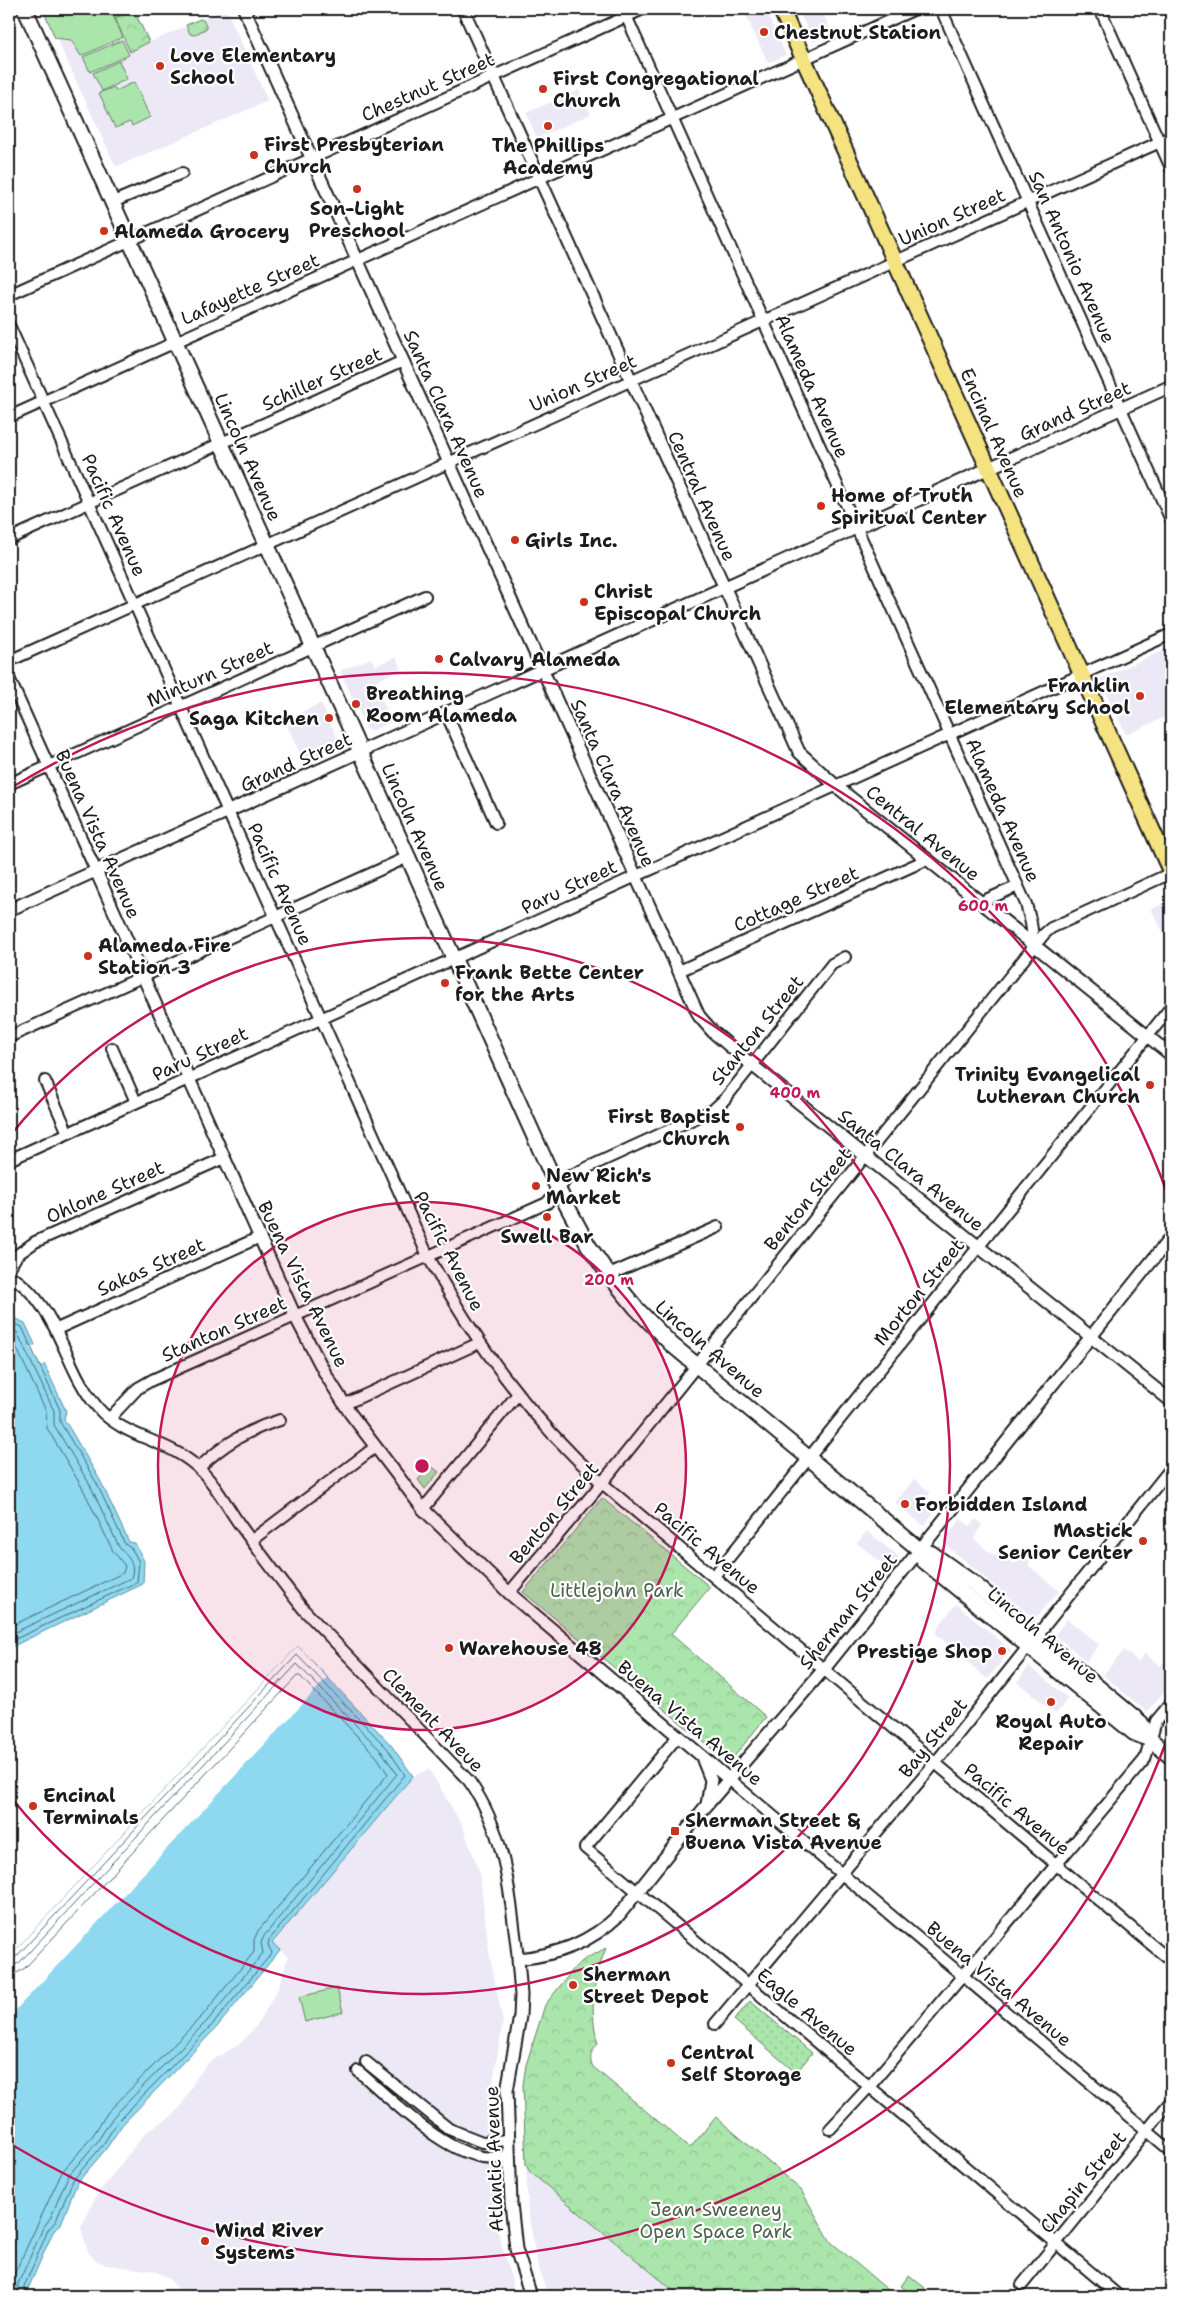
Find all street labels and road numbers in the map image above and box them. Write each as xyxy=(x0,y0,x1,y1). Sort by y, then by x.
street label: Chestnut Street xyxy=(357,46,499,128)
street label: San Antonio Avenue xyxy=(1023,167,1121,347)
street label: Union Street xyxy=(895,182,1009,252)
street label: Lafayette Street xyxy=(177,247,323,331)
street label: Alameda Avenue xyxy=(769,310,855,462)
street label: Santa Clara Avenue xyxy=(398,326,494,502)
street label: Schiller Street xyxy=(258,341,386,417)
street label: Union Street xyxy=(526,348,640,418)
street label: Encinal Avenue xyxy=(954,364,1034,502)
street label: Grand Street xyxy=(1015,375,1135,447)
street label: Lincoln Avenue xyxy=(209,389,287,525)
street label: Central Avenue xyxy=(662,427,742,565)
street label: Pacific Avenue xyxy=(76,450,152,580)
street label: Minturn Street xyxy=(143,635,277,713)
street label: Santa Clara Avenue xyxy=(565,695,661,871)
street label: Grand Street xyxy=(236,726,356,798)
street label: Alameda Avenue xyxy=(960,734,1046,886)
street label: Buena Vista Avenue xyxy=(49,746,147,922)
street label: Lincoln Avenue xyxy=(376,759,454,895)
street label: Central Avenue xyxy=(861,779,985,887)
street label: Pacific Avenue xyxy=(242,819,318,949)
street label: Paru Street xyxy=(517,854,621,920)
street label: Cottage Street xyxy=(729,860,863,938)
street label: Stanton Street xyxy=(705,970,809,1090)
street label: Paru Street xyxy=(148,1021,252,1087)
street label: Santa Clara Avenue xyxy=(833,1103,989,1237)
street label: Benton Street xyxy=(759,1142,857,1256)
street label: Ohlone Street xyxy=(42,1155,168,1229)
street label: Pacific Avenue xyxy=(408,1187,490,1315)
street label: Buena Vista Avenue xyxy=(252,1197,354,1371)
street label: Sakas Street xyxy=(93,1232,209,1302)
street label: Morton Street xyxy=(868,1233,970,1351)
street label: Stanton Street xyxy=(157,1290,291,1368)
street label: Lincoln Avenue xyxy=(650,1294,770,1404)
street label: Benton Street xyxy=(504,1457,604,1569)
street label: Pacific Avenue xyxy=(649,1496,765,1600)
street label: Sherman Street xyxy=(793,1548,903,1674)
street label: Lincoln Avenue xyxy=(982,1581,1104,1689)
street label: Buena Vista Avenue xyxy=(612,1655,768,1791)
street label: Clement Aveue xyxy=(377,1662,489,1778)
street label: Bay Street xyxy=(893,1693,973,1783)
street label: Pacific Avenue xyxy=(959,1757,1075,1861)
street label: Buena Vista Avenue xyxy=(921,1916,1077,2052)
street label: Eagle Avenue xyxy=(751,1962,863,2062)
street label: Atlantic Avenue xyxy=(479,2085,509,2233)
street label: Chapin Street xyxy=(1034,2126,1132,2238)

